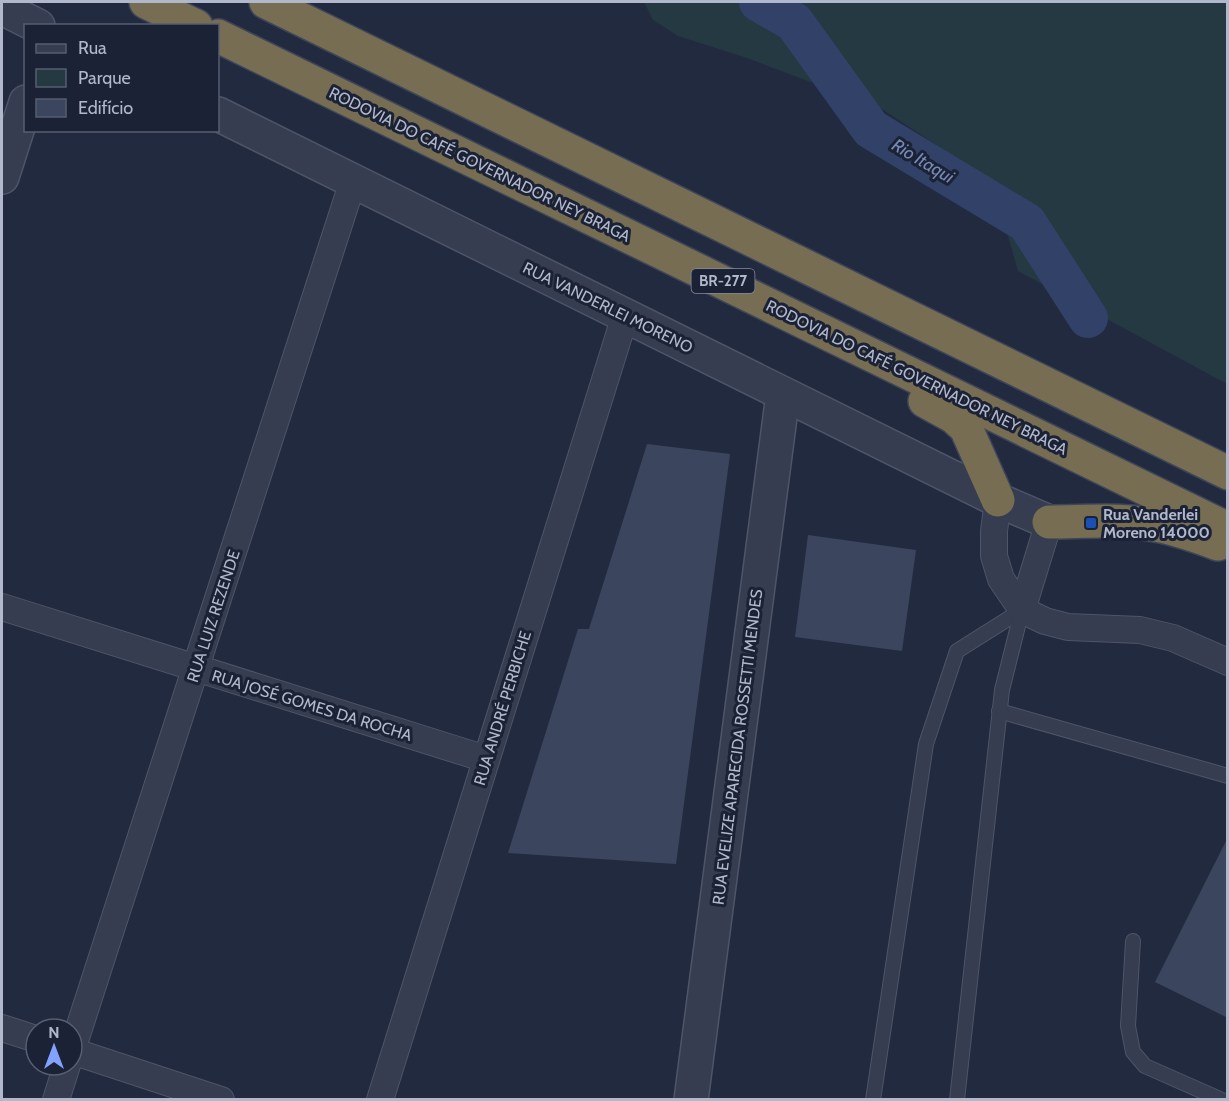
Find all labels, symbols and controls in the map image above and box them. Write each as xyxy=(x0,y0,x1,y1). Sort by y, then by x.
legend xyxy=(24,24,219,132)
text: Rua xyxy=(78,37,107,59)
text: Parque xyxy=(78,67,131,89)
street label: RODOVIA DO CAFÉ GOVERNADOR NEY BRAGA xyxy=(326,83,634,246)
text: Edifício xyxy=(78,97,133,119)
water label: Rio Itaqui xyxy=(888,134,959,189)
street label: RUA VANDERLEI MORENO xyxy=(520,258,696,357)
road number: BR-277 xyxy=(692,269,754,293)
street label: RODOVIA DO CAFÉ GOVERNADOR NEY BRAGA xyxy=(763,296,1071,459)
place label: Rua Vanderlei Moreno 14000 xyxy=(1103,505,1210,542)
marker: Rua Vanderlei Moreno 14000 xyxy=(1084,516,1098,530)
street label: RUA LUIZ REZENDE xyxy=(183,547,244,685)
street label: RUA EVELIZE APARECIDA ROSSETTI MENDES xyxy=(709,588,766,906)
street label: RUA ANDRÉ PERBICHE xyxy=(470,628,535,788)
street label: RUA JOSÉ GOMES DA ROCHA xyxy=(210,666,414,745)
north arrow xyxy=(24,1017,84,1077)
text: N xyxy=(48,1023,60,1042)

